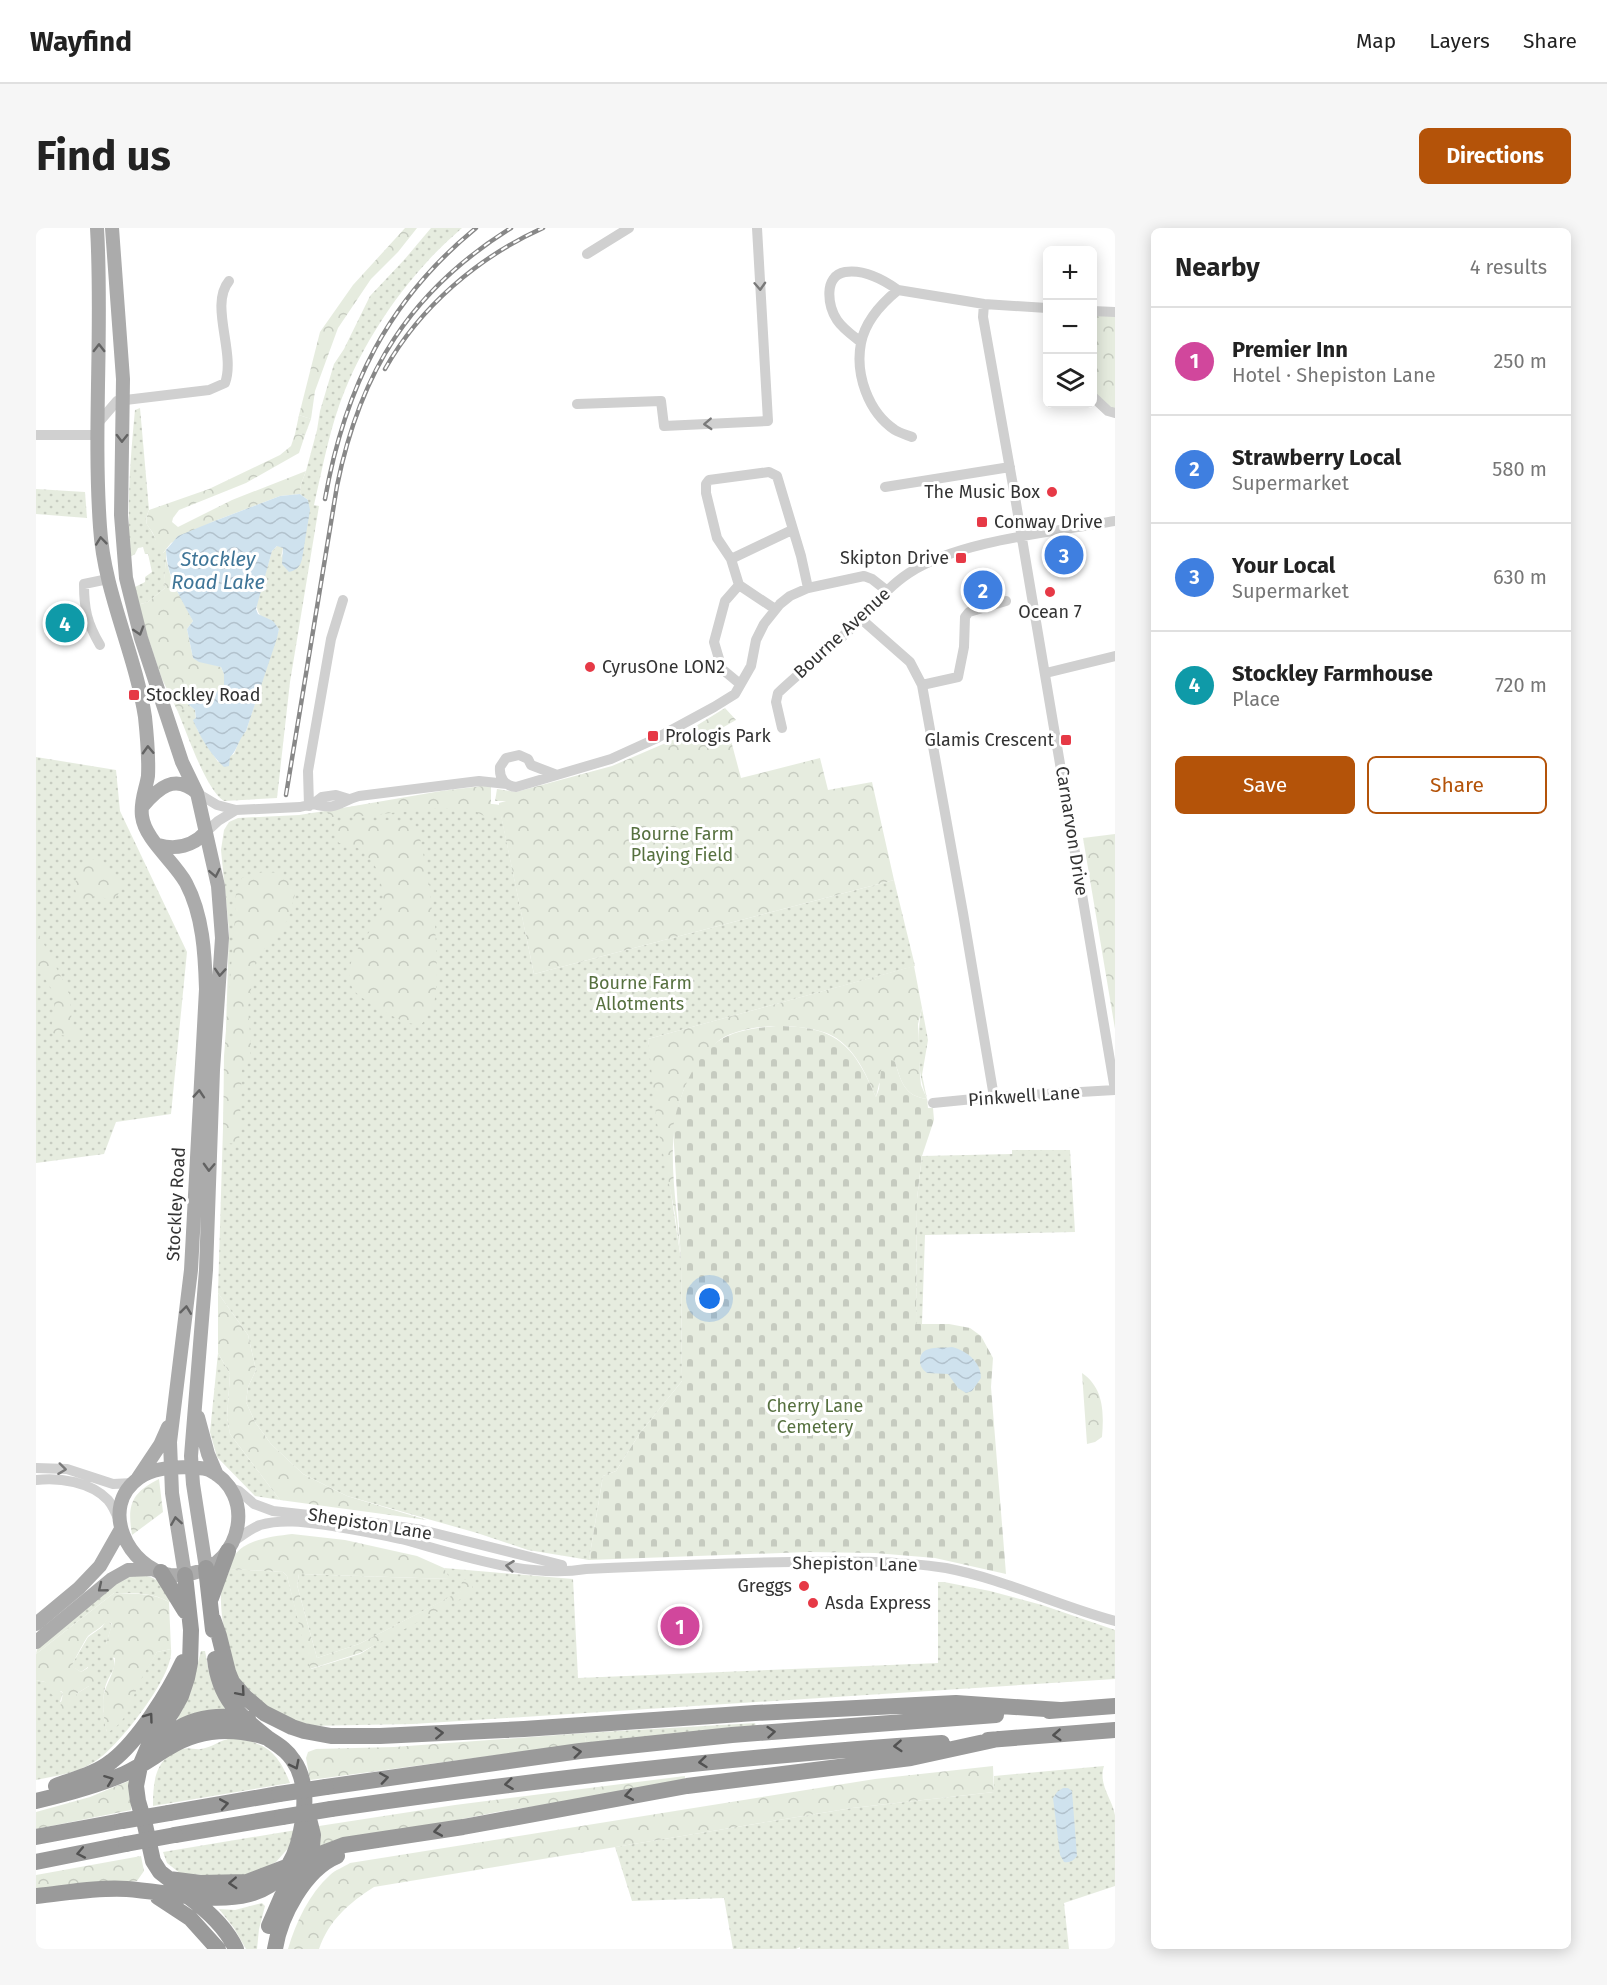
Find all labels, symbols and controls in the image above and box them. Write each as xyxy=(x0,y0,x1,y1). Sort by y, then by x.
text: Wayfind xyxy=(30,25,132,58)
text: Map xyxy=(1356,28,1396,54)
text: Layers xyxy=(1429,28,1490,54)
text: Share xyxy=(1523,28,1577,54)
button: Directions xyxy=(1419,128,1571,184)
text: Find us xyxy=(36,131,171,181)
map controls xyxy=(1043,246,1097,408)
button: + xyxy=(1043,246,1097,300)
text: Nearby xyxy=(1175,252,1260,283)
text: 4 results xyxy=(1470,255,1547,279)
one-way arrow xyxy=(753,282,766,291)
button: − xyxy=(1043,300,1097,354)
text: Premier Inn xyxy=(1232,336,1348,363)
one-way arrow xyxy=(93,343,105,352)
text: 1 xyxy=(1190,349,1199,373)
text: 250 m xyxy=(1493,349,1547,373)
button: layers xyxy=(1043,354,1097,408)
text: Hotel · Shepiston Lane xyxy=(1232,363,1436,387)
one-way arrow xyxy=(704,418,713,431)
one-way arrow xyxy=(116,433,129,442)
text: Strawberry Local xyxy=(1232,444,1401,471)
text: 2 xyxy=(1189,457,1200,481)
text: 580 m xyxy=(1492,457,1547,481)
text: Supermarket xyxy=(1232,471,1349,495)
place label: The Music Box xyxy=(924,481,1040,503)
marker: The Music Box xyxy=(1045,485,1059,499)
place label: Conway Drive xyxy=(994,511,1103,533)
marker: Conway Drive xyxy=(975,515,989,529)
pin: 3 xyxy=(1044,532,1084,578)
one-way arrow xyxy=(96,536,108,546)
water label: Stockley Road Lake xyxy=(171,547,265,594)
place label: Skipton Drive xyxy=(840,547,949,569)
marker: Skipton Drive xyxy=(954,551,968,565)
text: Your Local xyxy=(1232,552,1335,579)
text: 3 xyxy=(1189,565,1200,589)
text: 630 m xyxy=(1493,565,1547,589)
pin: 2 xyxy=(964,568,1002,613)
text: Supermarket xyxy=(1232,579,1349,603)
street label: Bourne Avenue xyxy=(789,583,895,683)
marker: Ocean 7 xyxy=(1043,585,1057,599)
pin: 4 xyxy=(45,600,84,646)
place label: Ocean 7 xyxy=(1018,601,1082,623)
one-way arrow xyxy=(132,625,144,636)
place label: CyrusOne LON2 xyxy=(602,656,725,678)
marker: CyrusOne LON2 xyxy=(583,660,597,674)
text: Stockley Farmhouse xyxy=(1232,660,1433,687)
text: 4 xyxy=(1189,673,1200,697)
text: 720 m xyxy=(1495,673,1547,697)
place label: Stockley Road xyxy=(146,684,260,706)
text: Place xyxy=(1232,687,1280,711)
marker: Stockley Road xyxy=(127,688,141,702)
place label: Prologis Park xyxy=(665,725,772,747)
marker: Prologis Park xyxy=(646,729,660,743)
place label: Glamis Crescent xyxy=(924,729,1055,751)
marker: Glamis Crescent xyxy=(1059,733,1073,747)
one-way arrow xyxy=(141,745,154,754)
button: Save xyxy=(1175,756,1355,814)
button: Share xyxy=(1367,756,1547,814)
street label: Carnarvon Drive xyxy=(1051,765,1093,897)
park label: Bourne Farm Playing Field xyxy=(630,823,734,866)
one-way arrow xyxy=(208,867,221,877)
one-way arrow xyxy=(214,968,227,977)
park label: Bourne Farm Allotments xyxy=(588,972,692,1015)
street label: Pinkwell Lane xyxy=(967,1081,1081,1111)
one-way arrow xyxy=(193,1090,206,1099)
street label: Stockley Road xyxy=(162,1146,190,1262)
one-way arrow xyxy=(203,1163,216,1172)
your location xyxy=(695,1284,724,1313)
one-way arrow xyxy=(179,1305,192,1314)
park label: Cherry Lane Cemetery xyxy=(767,1395,863,1438)
one-way arrow xyxy=(57,1462,67,1474)
street label: Shepiston Lane xyxy=(306,1503,434,1545)
one-way arrow xyxy=(171,1517,183,1526)
street label: Shepiston Lane xyxy=(792,1552,918,1576)
one-way arrow xyxy=(505,1561,515,1573)
place label: Greggs xyxy=(737,1575,792,1597)
marker: Greggs xyxy=(797,1579,811,1593)
one-way arrow xyxy=(97,1580,108,1591)
place label: Asda Express xyxy=(825,1592,931,1614)
marker: Asda Express xyxy=(806,1596,820,1610)
pin: 1 xyxy=(660,1604,700,1648)
one-way arrow xyxy=(234,1685,245,1696)
one-way arrow xyxy=(142,1713,153,1724)
one-way arrow xyxy=(767,1726,776,1739)
one-way arrow xyxy=(434,1727,443,1740)
one-way arrow xyxy=(1052,1728,1061,1741)
one-way arrow xyxy=(893,1739,902,1752)
one-way arrow xyxy=(573,1746,582,1759)
one-way arrow xyxy=(699,1755,708,1768)
one-way arrow xyxy=(288,1759,299,1769)
one-way arrow xyxy=(380,1772,389,1784)
one-way arrow xyxy=(103,1775,114,1787)
one-way arrow xyxy=(505,1778,514,1790)
one-way arrow xyxy=(625,1789,634,1801)
one-way arrow xyxy=(219,1798,229,1810)
one-way arrow xyxy=(434,1824,444,1837)
one-way arrow xyxy=(76,1846,86,1859)
one-way arrow xyxy=(229,1876,238,1889)

